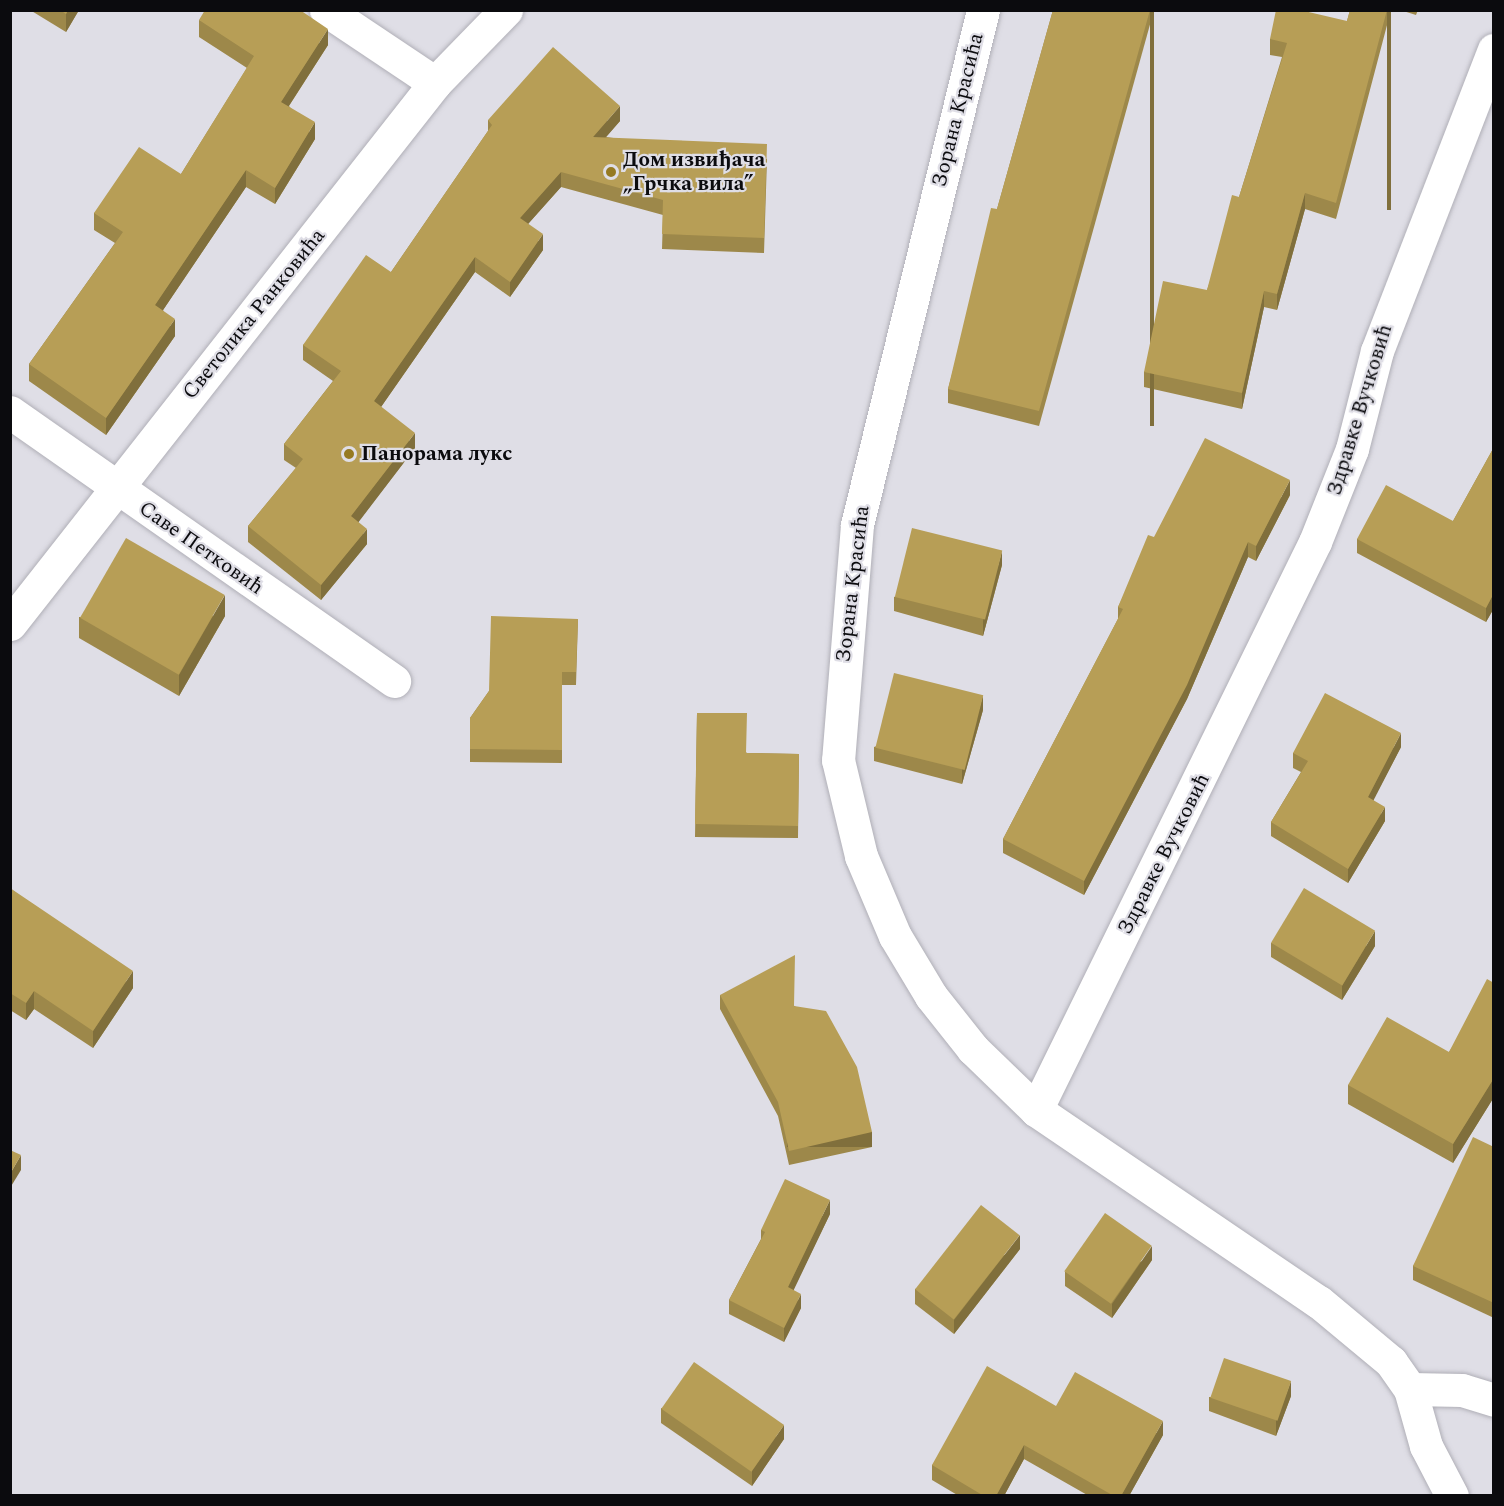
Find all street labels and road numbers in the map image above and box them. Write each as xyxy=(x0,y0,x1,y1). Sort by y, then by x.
street label: Зорана Красића xyxy=(927,30,989,190)
street label: Светолика Ранковића xyxy=(177,224,331,404)
street label: Здравке Вучковић xyxy=(1322,321,1398,499)
street label: Саве Петковић xyxy=(134,496,268,600)
street label: Зорана Красића xyxy=(831,504,875,664)
street label: Здравке Вучковић xyxy=(1112,769,1216,939)

